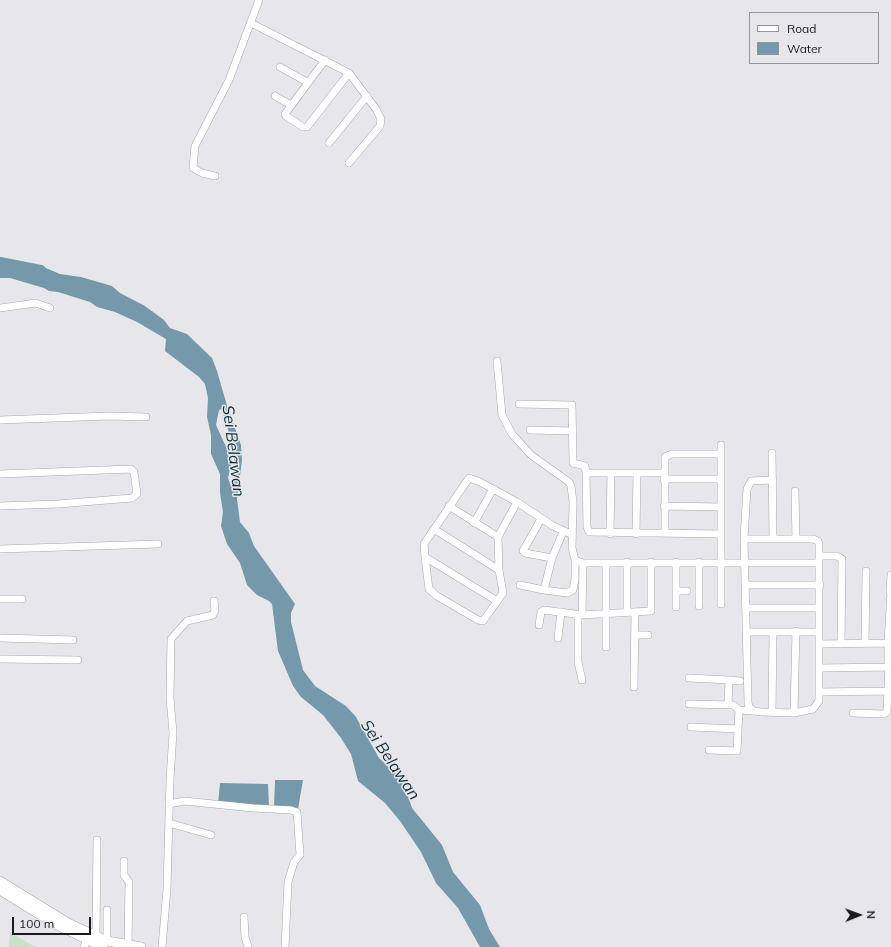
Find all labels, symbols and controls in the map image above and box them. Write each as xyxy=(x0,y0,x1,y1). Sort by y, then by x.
legend xyxy=(749,12,879,64)
text: Road xyxy=(787,21,816,36)
text: Water xyxy=(787,41,822,56)
water label: Sei Belawan xyxy=(218,404,248,498)
water label: Sei Belawan xyxy=(356,716,424,804)
north arrow xyxy=(839,895,879,935)
scale bar xyxy=(14,909,93,935)
text: N xyxy=(864,911,878,919)
text: 100 m xyxy=(19,916,54,931)

